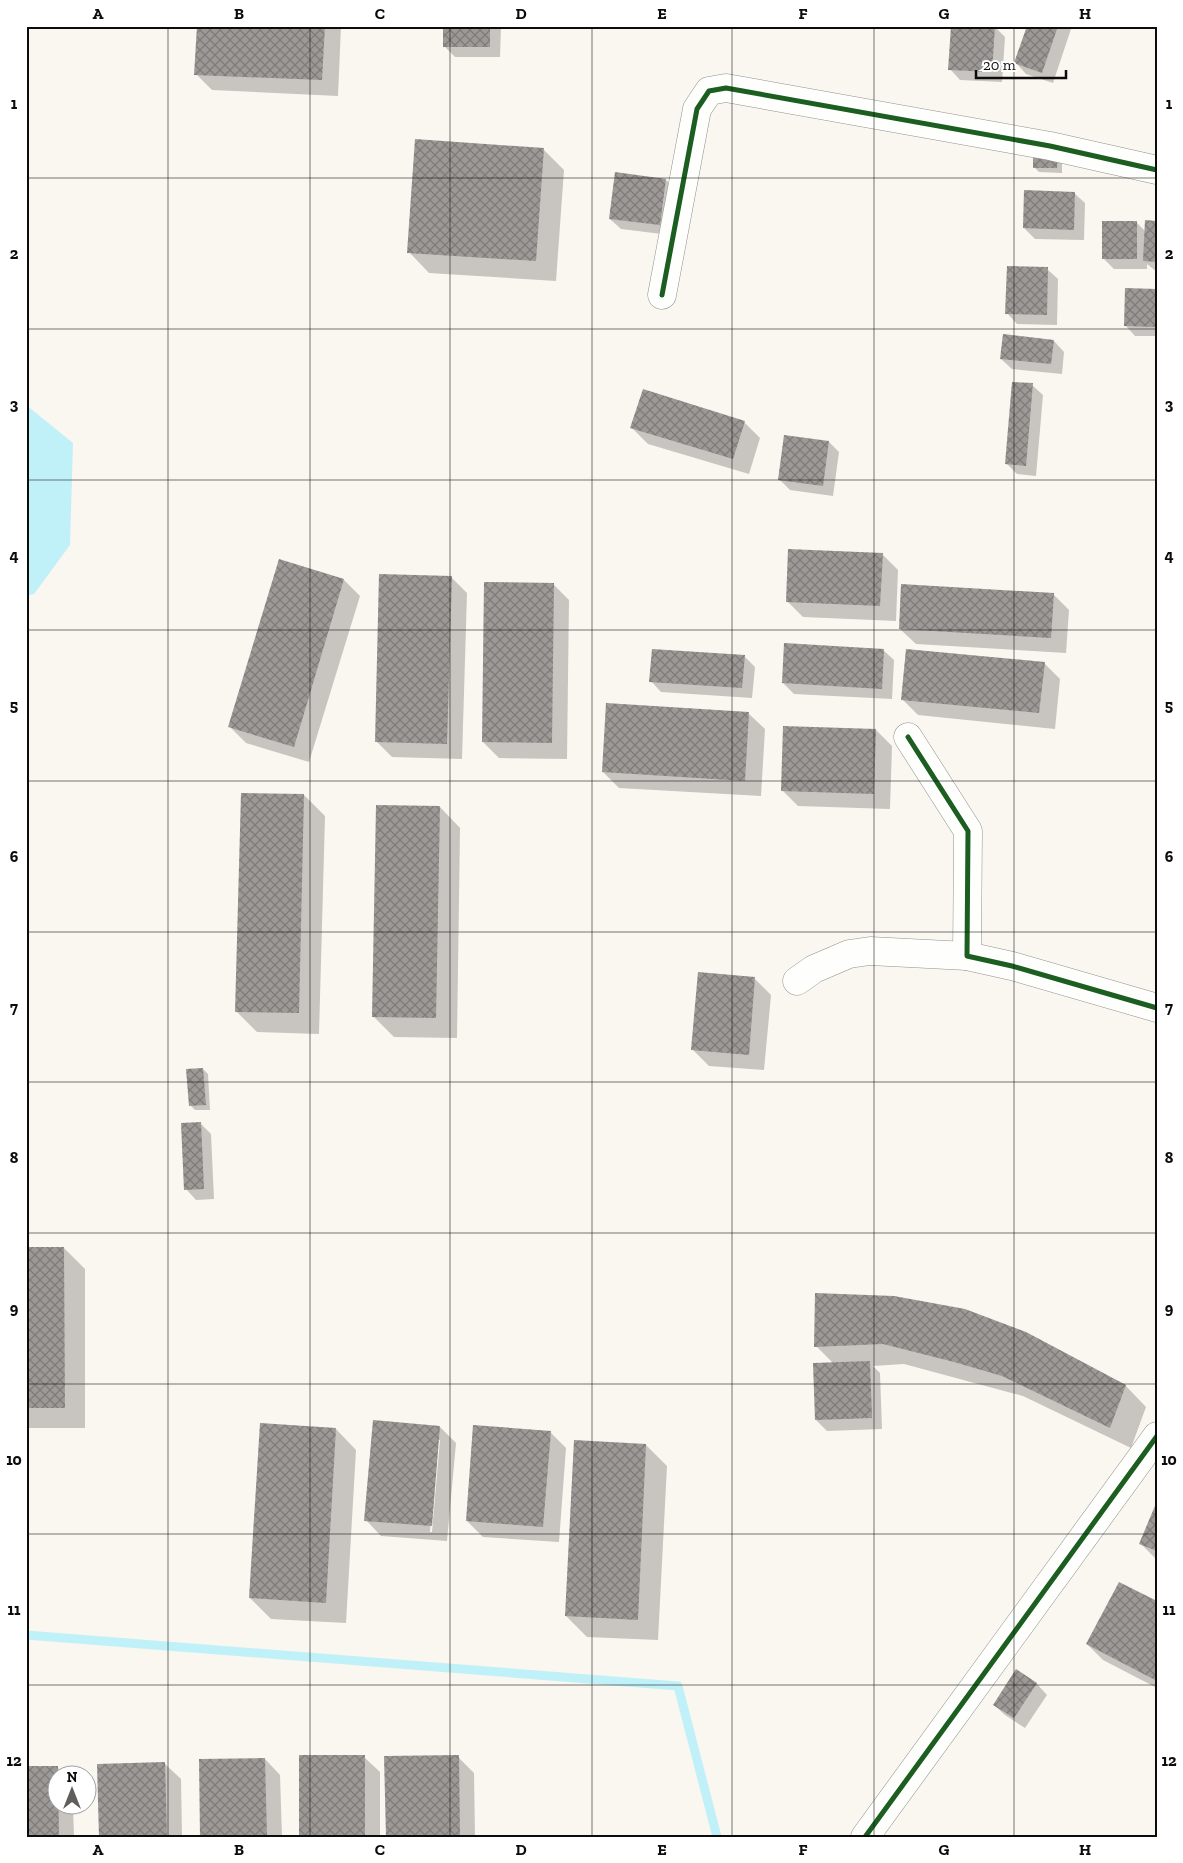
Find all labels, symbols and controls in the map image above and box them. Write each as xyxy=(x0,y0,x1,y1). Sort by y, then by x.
text: A xyxy=(93,4,104,23)
text: B xyxy=(234,4,244,23)
text: C xyxy=(375,4,385,23)
text: D xyxy=(515,4,527,23)
text: E xyxy=(657,4,667,23)
text: F xyxy=(798,4,808,23)
text: G xyxy=(939,4,950,23)
text: H xyxy=(1079,4,1091,23)
scale bar xyxy=(976,48,1066,80)
text: 20 m xyxy=(983,56,1016,74)
text: 1 xyxy=(11,94,18,113)
text: 1 xyxy=(1166,94,1173,113)
text: 2 xyxy=(10,244,19,263)
text: 2 xyxy=(1165,244,1174,263)
text: 3 xyxy=(10,395,19,414)
text: 3 xyxy=(1165,395,1174,414)
text: 4 xyxy=(9,546,19,565)
text: 4 xyxy=(1164,546,1174,565)
text: 5 xyxy=(10,696,18,715)
text: 5 xyxy=(1165,696,1173,715)
text: 6 xyxy=(10,847,19,866)
text: 6 xyxy=(1165,847,1174,866)
text: 7 xyxy=(10,998,18,1017)
text: 7 xyxy=(1165,998,1173,1017)
text: 8 xyxy=(10,1148,19,1167)
text: 8 xyxy=(1165,1148,1174,1167)
text: 9 xyxy=(10,1299,19,1318)
text: 9 xyxy=(1165,1299,1174,1318)
text: 10 xyxy=(6,1450,22,1469)
text: 10 xyxy=(1161,1450,1177,1469)
text: 11 xyxy=(8,1600,21,1619)
text: 11 xyxy=(1163,1600,1176,1619)
text: 12 xyxy=(6,1751,22,1770)
text: 12 xyxy=(1161,1751,1177,1770)
north arrow xyxy=(48,1766,98,1816)
text: N xyxy=(67,1769,78,1786)
text: A xyxy=(93,1840,104,1859)
text: B xyxy=(234,1840,244,1859)
text: C xyxy=(375,1840,385,1859)
text: D xyxy=(515,1840,527,1859)
text: E xyxy=(657,1840,667,1859)
text: F xyxy=(798,1840,808,1859)
text: G xyxy=(939,1840,950,1859)
text: H xyxy=(1079,1840,1091,1859)

